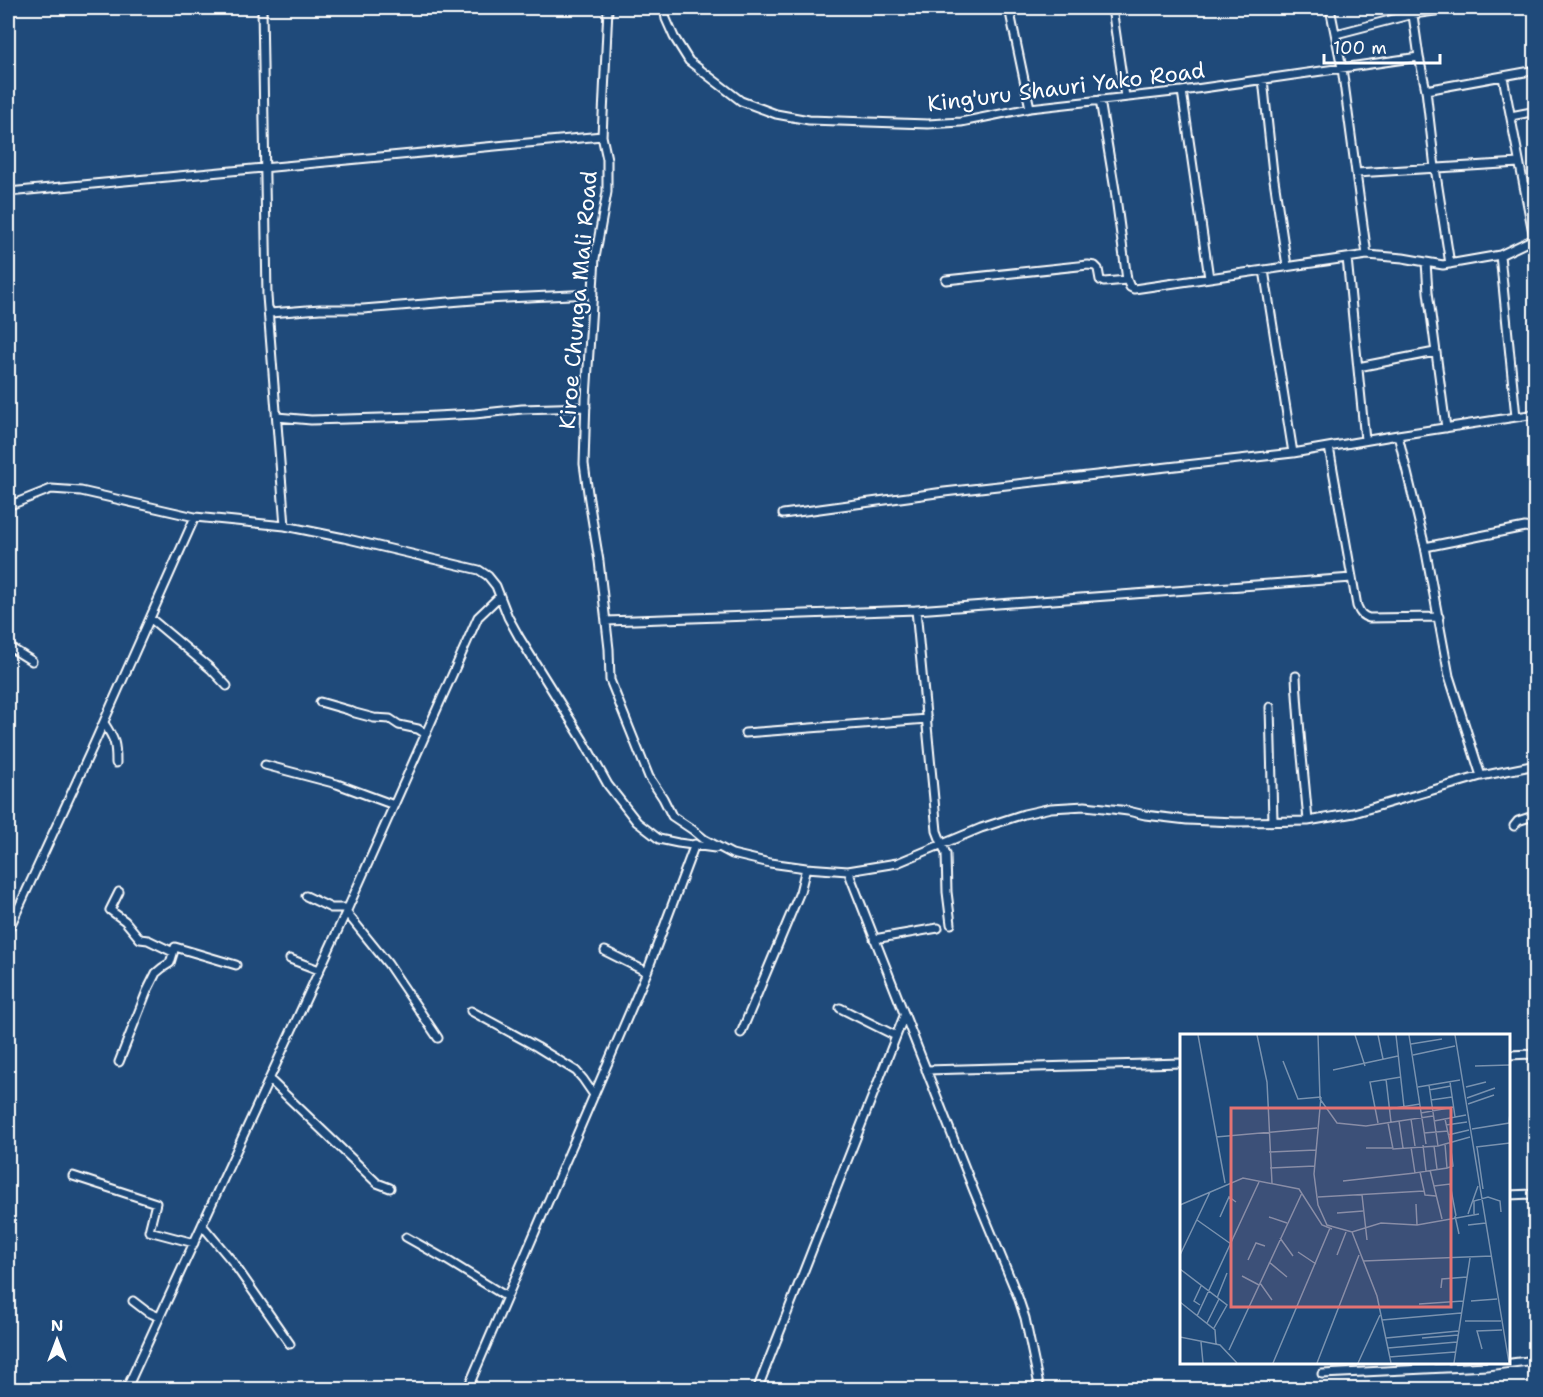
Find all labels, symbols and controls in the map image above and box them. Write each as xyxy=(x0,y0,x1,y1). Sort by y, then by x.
scale bar xyxy=(1324,27,1440,65)
text: 100 m xyxy=(1333,36,1387,60)
street label: King'uru Shauri Yako Road xyxy=(926,56,1206,118)
street label: Kiroe Chunga Mali Road xyxy=(552,169,604,430)
inset map xyxy=(1180,1034,1510,1364)
north arrow xyxy=(27,1310,87,1370)
text: N xyxy=(51,1315,63,1336)

